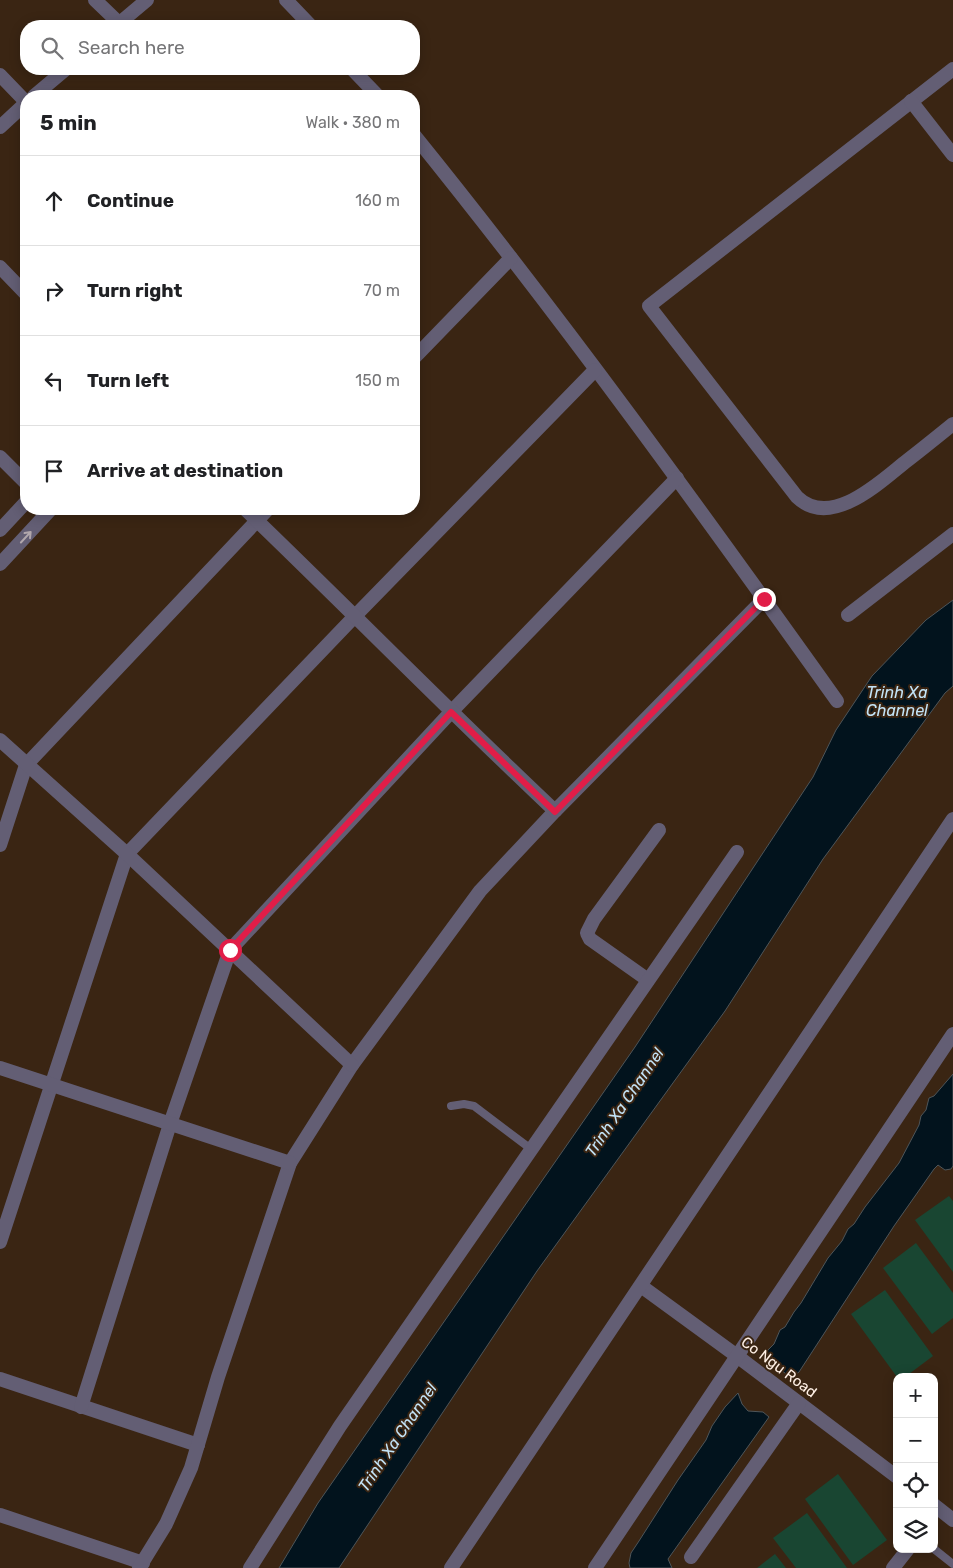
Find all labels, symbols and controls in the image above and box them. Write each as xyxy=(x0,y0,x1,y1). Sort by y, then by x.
search box xyxy=(20,20,420,75)
icon: search xyxy=(38,34,66,62)
text: Search here xyxy=(78,36,185,59)
text: 5 min xyxy=(40,110,97,135)
text: Walk · 380 m xyxy=(306,113,400,132)
icon: ahead xyxy=(40,187,68,215)
text: Continue xyxy=(87,189,174,212)
text: 160 m xyxy=(355,191,400,210)
icon: right xyxy=(40,277,68,305)
text: Turn right xyxy=(87,279,182,302)
text: 70 m xyxy=(363,281,400,300)
icon: left xyxy=(40,367,68,395)
text: Turn left xyxy=(87,369,169,392)
text: 150 m xyxy=(355,371,400,390)
icon: arrive xyxy=(40,457,68,485)
text: Arrive at destination xyxy=(87,459,283,482)
one-way arrow xyxy=(20,530,31,543)
route end xyxy=(753,588,776,611)
water label: Trinh Xa Channel xyxy=(866,683,929,720)
route start xyxy=(219,939,242,962)
water label: Trinh Xa Channel xyxy=(581,1043,668,1160)
street label: Co Ngu Road xyxy=(738,1333,820,1401)
map controls xyxy=(893,1373,938,1553)
button: + xyxy=(893,1373,938,1418)
water label: Trinh Xa Channel xyxy=(354,1378,441,1495)
button: − xyxy=(893,1418,938,1463)
button: locate xyxy=(893,1463,938,1508)
button: layers xyxy=(893,1508,938,1553)

